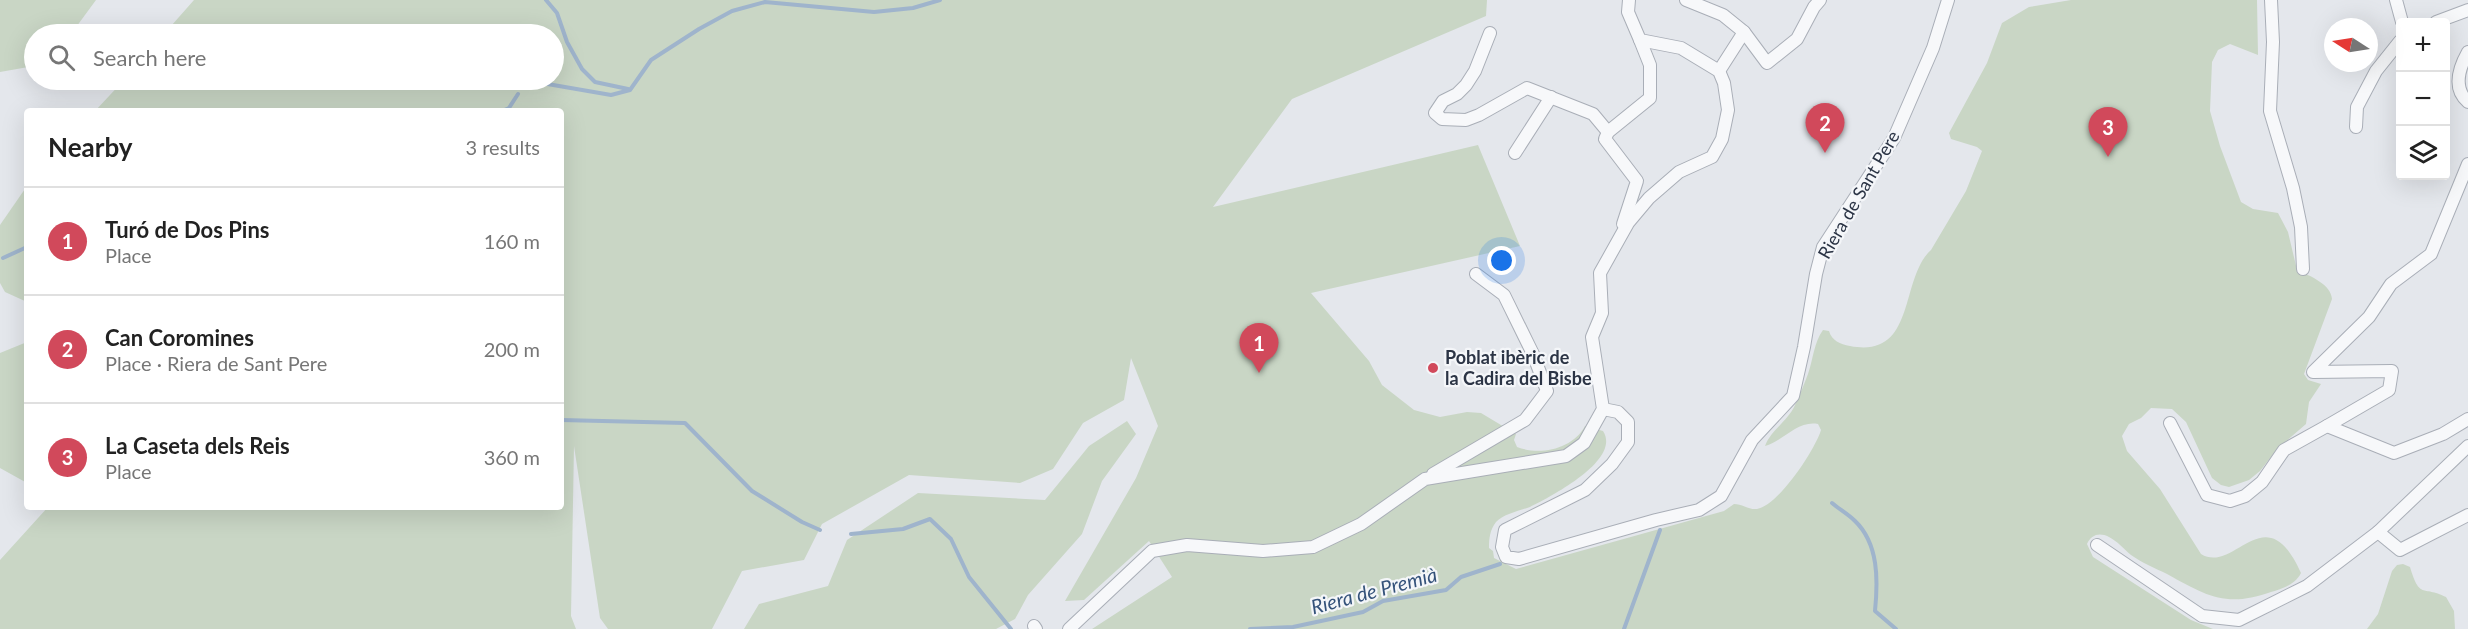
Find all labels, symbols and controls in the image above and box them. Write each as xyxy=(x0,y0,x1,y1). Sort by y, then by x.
north arrow xyxy=(2324,18,2378,72)
map controls xyxy=(2396,18,2450,180)
button: + xyxy=(2396,18,2450,72)
search box xyxy=(24,24,564,90)
icon: search xyxy=(45,41,78,74)
text: Search here xyxy=(93,44,206,71)
button: − xyxy=(2396,72,2450,126)
pin: 2 xyxy=(1806,104,1844,153)
pin: 3 xyxy=(2088,108,2128,157)
button: layers xyxy=(2396,126,2450,180)
street label: Riera de Sant Pere xyxy=(1813,127,1904,262)
text: Nearby xyxy=(48,131,133,163)
text: 3 results xyxy=(465,135,540,159)
text: Turó de Dos Pins xyxy=(105,216,270,243)
text: 1 xyxy=(62,229,73,253)
text: 160 m xyxy=(484,229,540,253)
text: Place xyxy=(105,243,152,267)
your location xyxy=(1487,246,1516,275)
text: Can Coromines xyxy=(105,324,254,351)
pin: 1 xyxy=(1240,324,1278,373)
text: 2 xyxy=(62,337,73,361)
text: 200 m xyxy=(484,337,540,361)
place label: Poblat ibèric de la Cadira del Bisbe xyxy=(1445,346,1592,389)
text: Place · Riera de Sant Pere xyxy=(105,351,327,375)
marker: Poblat ibèric de la Cadira del Bisbe xyxy=(1426,361,1440,375)
text: La Caseta dels Reis xyxy=(105,432,290,459)
text: 3 xyxy=(62,445,73,469)
text: 360 m xyxy=(484,445,540,469)
text: Place xyxy=(105,459,152,483)
water label: Riera de Premià xyxy=(1308,562,1439,618)

